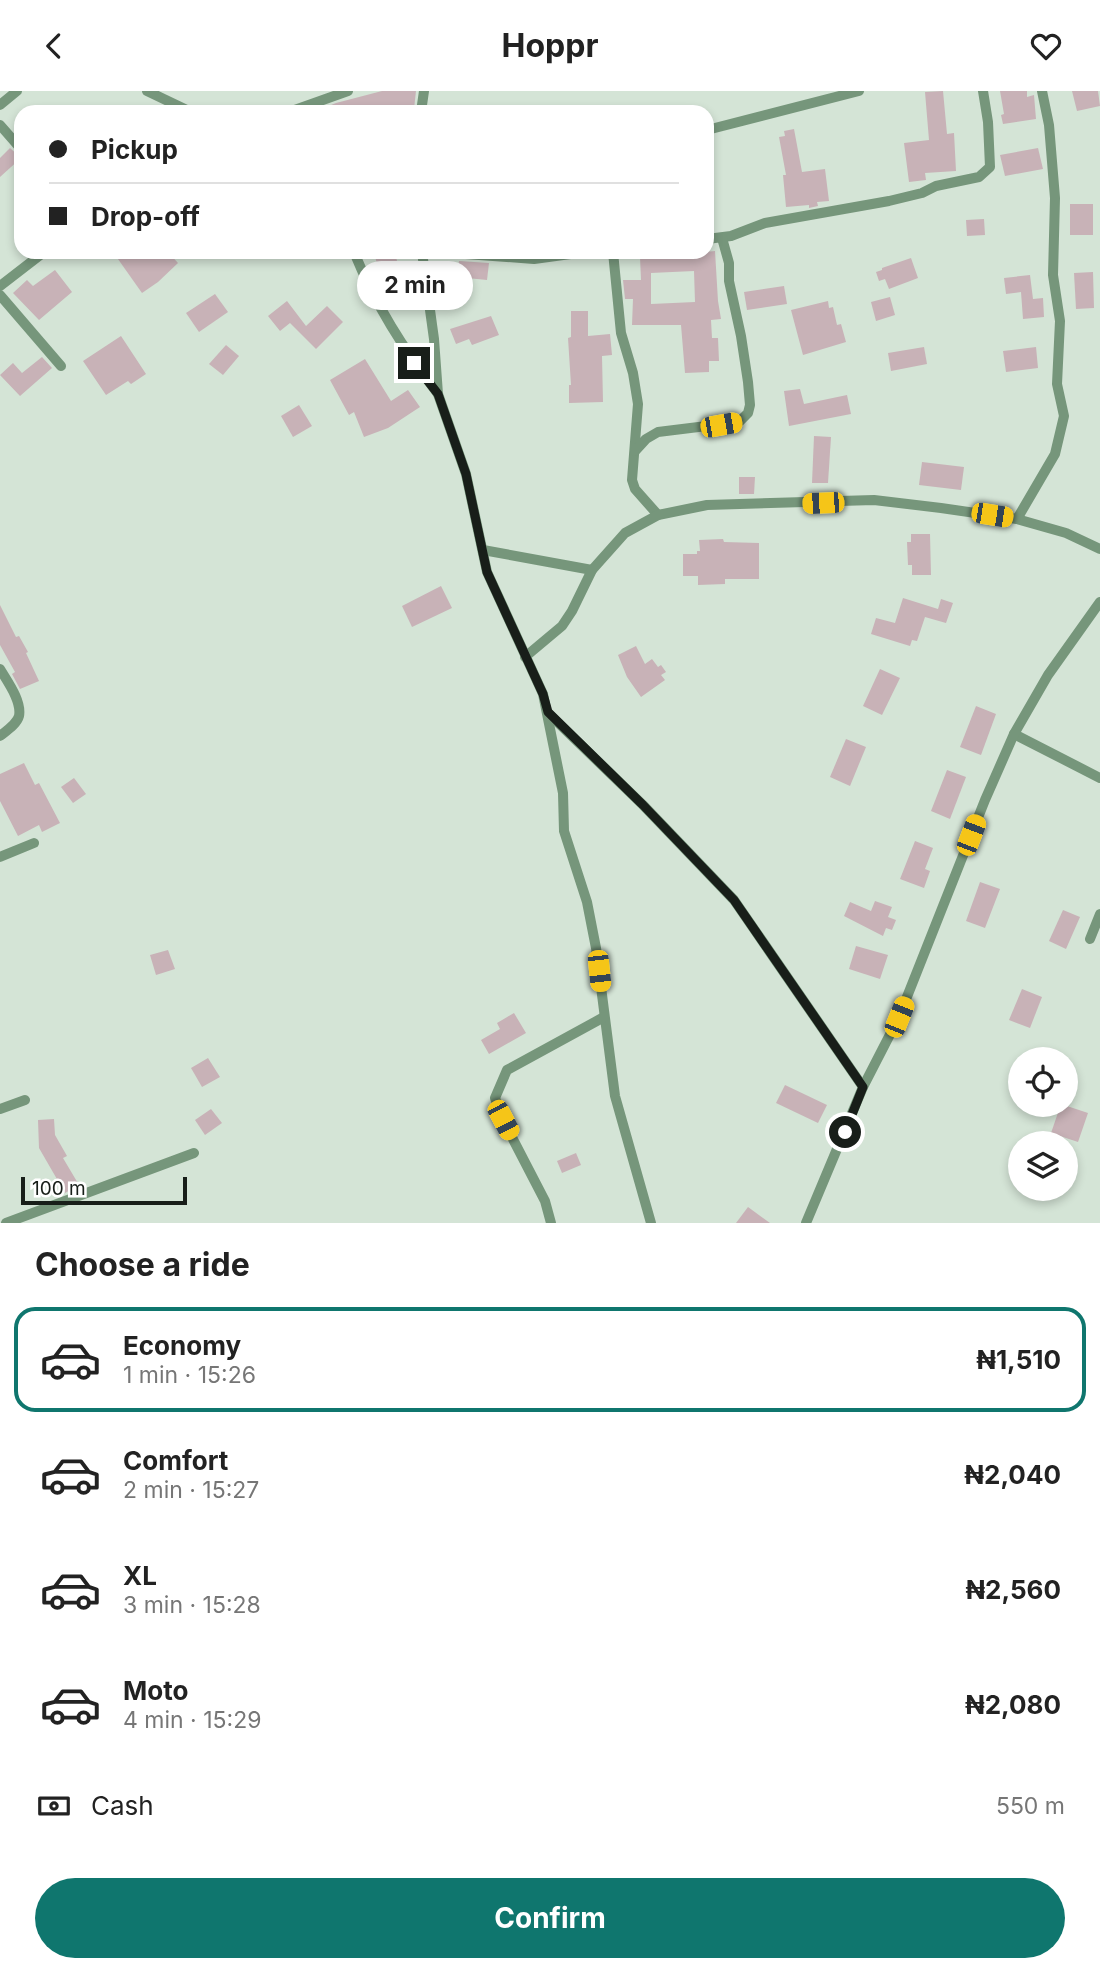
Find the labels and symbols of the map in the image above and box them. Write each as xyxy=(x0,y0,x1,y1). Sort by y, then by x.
callout: 2 min xyxy=(356,261,472,310)
route end xyxy=(398,347,430,379)
car xyxy=(699,411,744,439)
car xyxy=(802,492,845,514)
car xyxy=(970,501,1015,529)
car xyxy=(954,812,989,858)
car xyxy=(587,949,612,993)
car xyxy=(882,994,917,1040)
car xyxy=(484,1097,523,1143)
route start xyxy=(829,1116,861,1148)
scale bar xyxy=(21,1174,187,1206)

